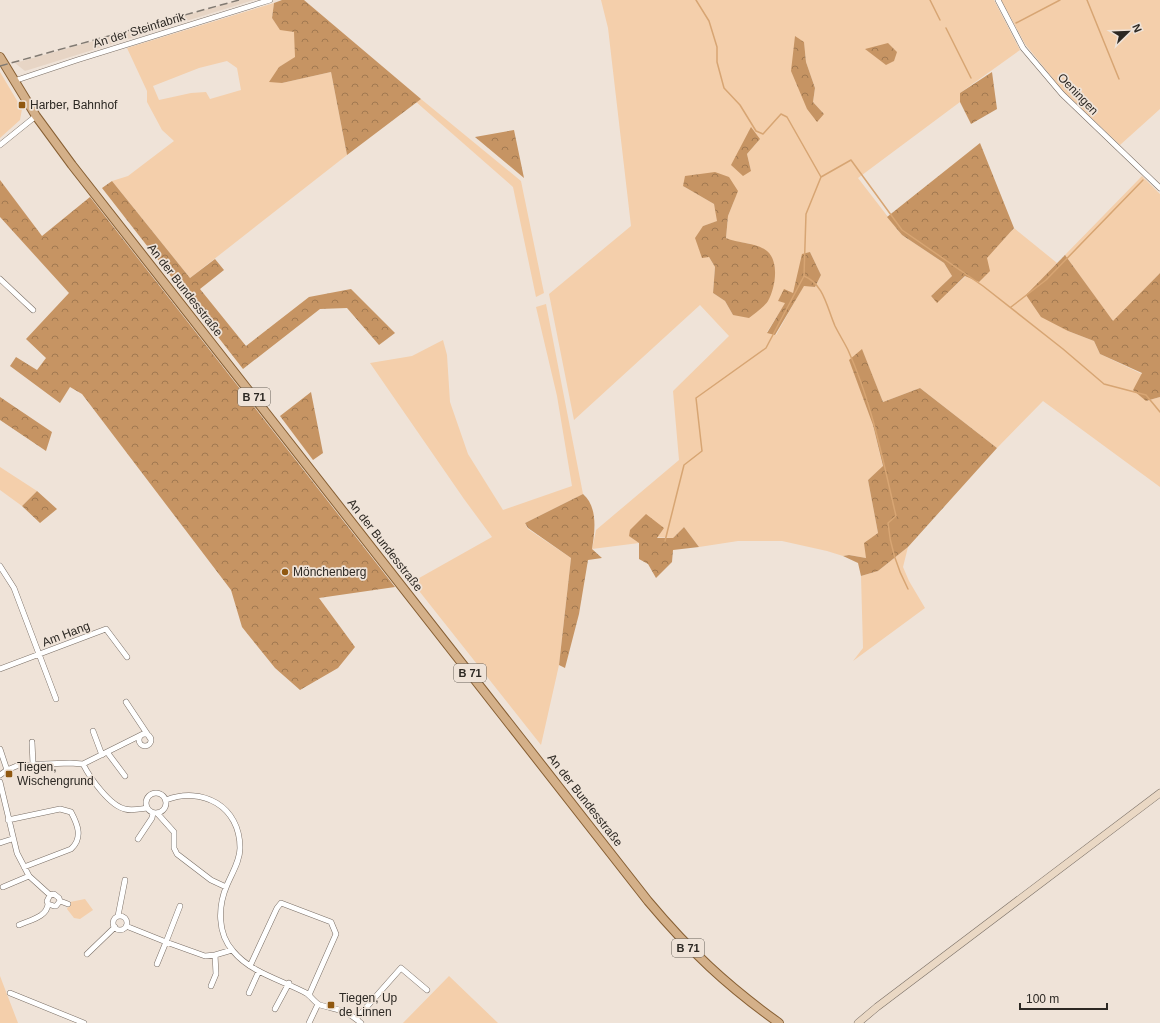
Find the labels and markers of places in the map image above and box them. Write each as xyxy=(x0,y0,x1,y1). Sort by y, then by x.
place label: Harber, Bahnhof xyxy=(30,98,118,112)
marker: Harber, Bahnhof xyxy=(17,100,27,110)
place label: Mönchenberg xyxy=(293,565,366,579)
marker: Mönchenberg xyxy=(280,567,290,577)
place label: Tiegen, Wischengrund xyxy=(17,760,94,788)
marker: Tiegen, Wischengrund xyxy=(4,769,14,779)
place label: Tiegen, Up de Linnen xyxy=(339,991,398,1019)
marker: Tiegen, Up de Linnen xyxy=(326,1000,336,1010)

